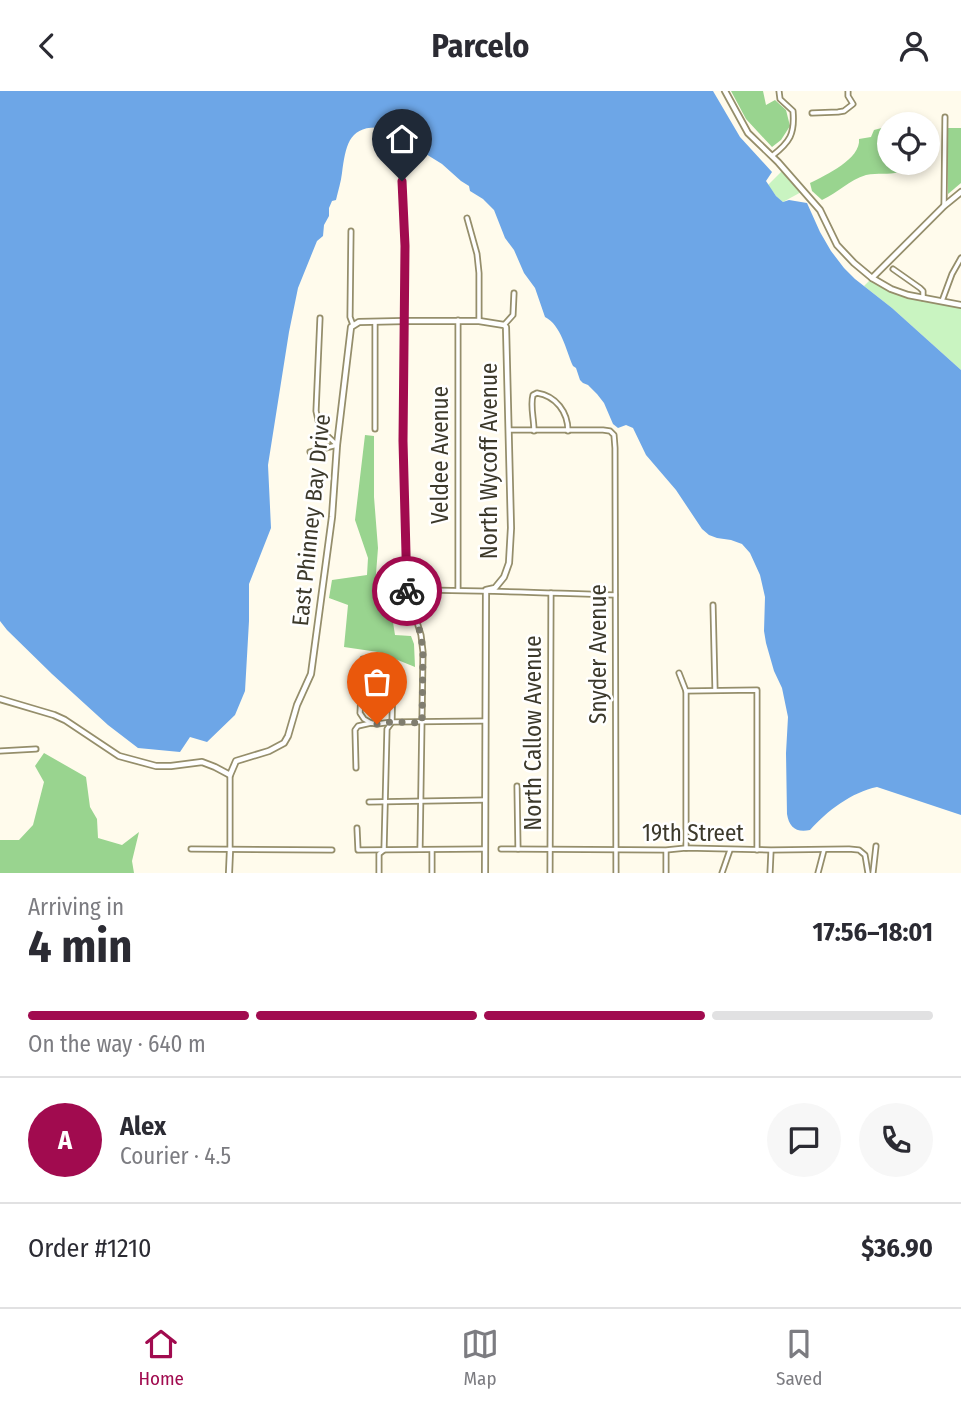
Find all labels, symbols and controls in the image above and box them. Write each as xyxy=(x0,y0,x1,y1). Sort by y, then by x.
icon: back xyxy=(28,27,66,65)
text: Parcelo xyxy=(432,27,529,65)
icon: person xyxy=(895,27,933,65)
pin xyxy=(372,109,432,181)
map controls xyxy=(877,112,940,175)
button: locate xyxy=(877,112,940,175)
icon: home xyxy=(383,120,421,158)
street label: North Wycoff Avenue xyxy=(475,363,503,559)
street label: Veldee Avenue xyxy=(426,386,454,524)
street label: East Phinney Bay Drive xyxy=(286,413,336,627)
courier xyxy=(372,556,442,626)
icon: bike xyxy=(388,572,426,610)
street label: Snyder Avenue xyxy=(584,584,612,724)
street label: North Callow Avenue xyxy=(519,635,547,831)
pin xyxy=(347,652,407,724)
icon: bag xyxy=(358,663,396,701)
street label: 19th Street xyxy=(642,819,744,847)
text: Arriving in xyxy=(28,893,124,921)
text: 17:56–18:01 xyxy=(813,917,933,948)
text: 4 min xyxy=(28,919,132,974)
text: On the way · 640 m xyxy=(28,1030,206,1058)
button: chat xyxy=(767,1103,841,1177)
button: phone xyxy=(859,1103,933,1177)
text: Alex xyxy=(120,1111,166,1142)
text: A xyxy=(58,1125,72,1156)
text: Courier · 4.5 xyxy=(120,1142,231,1170)
text: Order #1210 xyxy=(28,1233,152,1264)
text: $36.90 xyxy=(861,1233,933,1264)
tab: Home xyxy=(139,1325,184,1390)
tab: Map xyxy=(461,1325,499,1390)
tab: Saved xyxy=(776,1325,822,1390)

